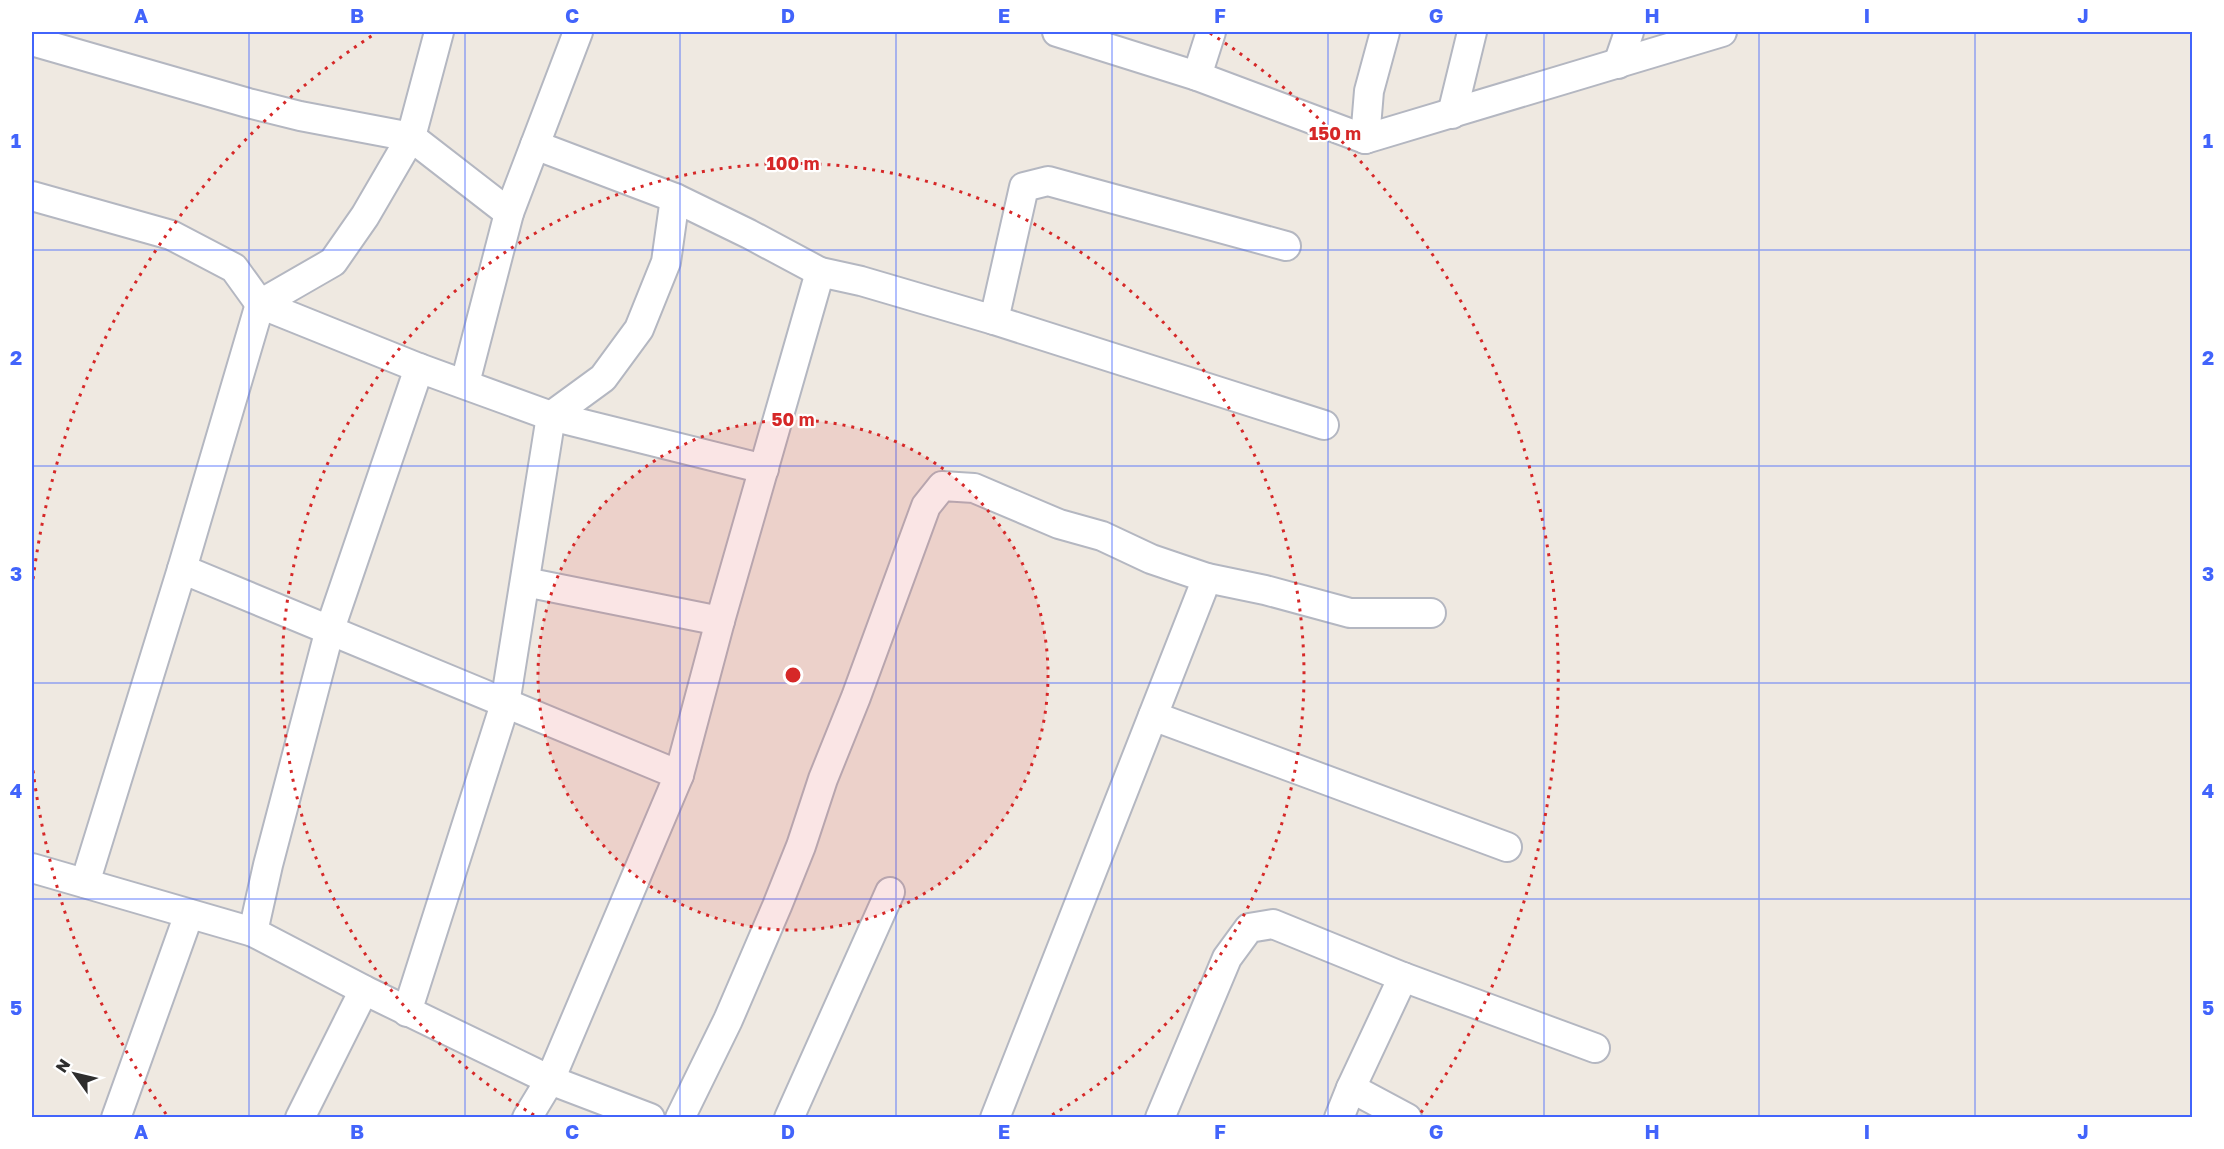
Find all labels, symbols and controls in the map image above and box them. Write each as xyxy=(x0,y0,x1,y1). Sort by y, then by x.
text: A xyxy=(134,3,148,27)
text: B xyxy=(350,3,364,27)
text: C xyxy=(565,3,579,27)
text: D xyxy=(781,3,795,27)
text: E xyxy=(998,3,1010,27)
text: F xyxy=(1214,3,1226,27)
text: G xyxy=(1429,3,1443,27)
text: H xyxy=(1644,3,1660,27)
text: I xyxy=(1864,3,1870,27)
text: J xyxy=(2077,3,2089,27)
text: 150 m xyxy=(1309,122,1361,144)
text: 1 xyxy=(11,128,21,152)
text: 1 xyxy=(2203,128,2213,152)
text: 100 m xyxy=(767,152,819,174)
text: 2 xyxy=(10,345,22,369)
text: 2 xyxy=(2202,345,2214,369)
text: 50 m xyxy=(772,408,814,430)
text: 3 xyxy=(10,561,22,585)
text: 3 xyxy=(2202,561,2214,585)
centre of rings xyxy=(783,665,803,685)
text: 4 xyxy=(10,778,22,802)
text: 4 xyxy=(2202,778,2214,802)
text: 5 xyxy=(10,995,22,1019)
text: 5 xyxy=(2202,995,2214,1019)
north arrow xyxy=(45,1044,105,1104)
text: N xyxy=(51,1055,74,1076)
text: A xyxy=(134,1119,148,1143)
text: B xyxy=(350,1119,364,1143)
text: C xyxy=(565,1119,579,1143)
text: D xyxy=(781,1119,795,1143)
text: E xyxy=(998,1119,1010,1143)
text: F xyxy=(1214,1119,1226,1143)
text: G xyxy=(1429,1119,1443,1143)
text: H xyxy=(1644,1119,1660,1143)
text: I xyxy=(1864,1119,1870,1143)
text: J xyxy=(2077,1119,2089,1143)

